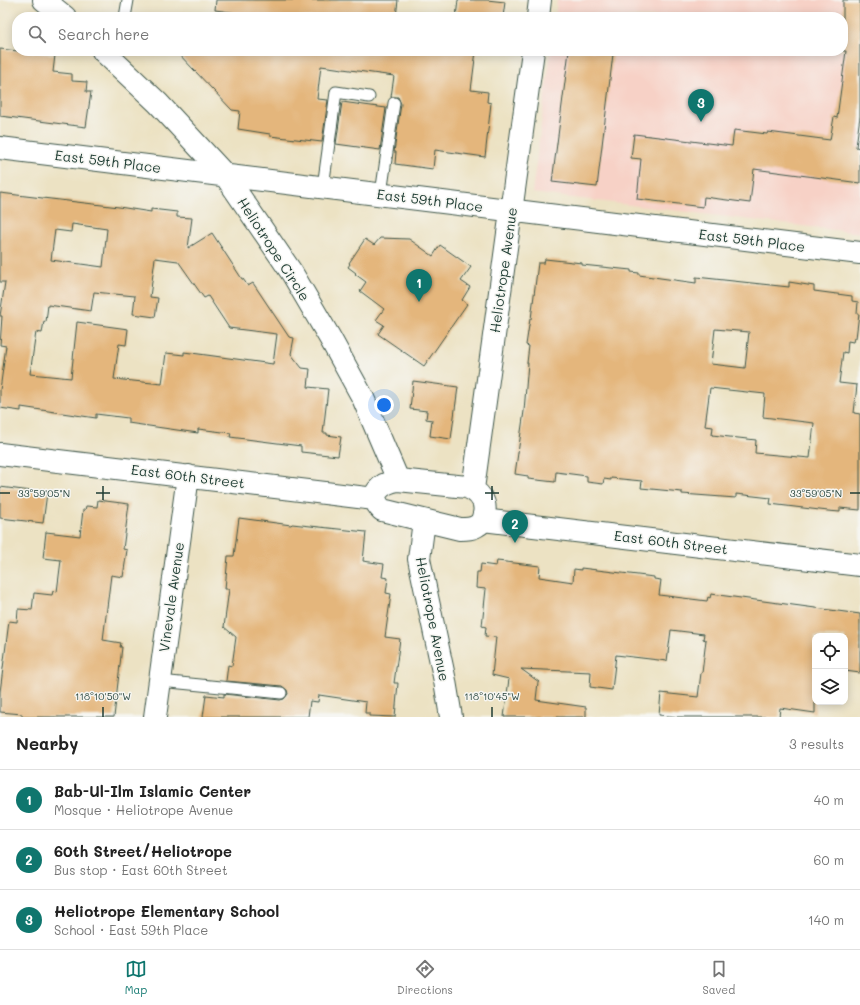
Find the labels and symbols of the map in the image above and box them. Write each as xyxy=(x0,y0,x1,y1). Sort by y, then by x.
pin: 3 xyxy=(688,89,714,122)
street label: East 59th Place xyxy=(54,145,162,177)
street label: East 59th Place xyxy=(376,184,484,216)
street label: Heliotrope Circle xyxy=(233,194,315,304)
street label: Heliotrope Avenue xyxy=(485,206,521,334)
street label: East 59th Place xyxy=(698,224,806,256)
pin: 1 xyxy=(406,269,432,302)
your location xyxy=(374,395,394,415)
street label: East 60th Street xyxy=(130,460,246,492)
text: 33°59'05"N xyxy=(18,486,70,500)
text: 33°59'05"N xyxy=(790,486,842,500)
pin: 2 xyxy=(502,510,528,543)
street label: East 60th Street xyxy=(613,526,729,558)
street label: Vinevale Avenue xyxy=(154,541,188,653)
street label: Heliotrope Avenue xyxy=(412,555,454,683)
text: 118°10'50"W xyxy=(75,689,131,703)
text: 118°10'45"W xyxy=(464,689,520,703)

